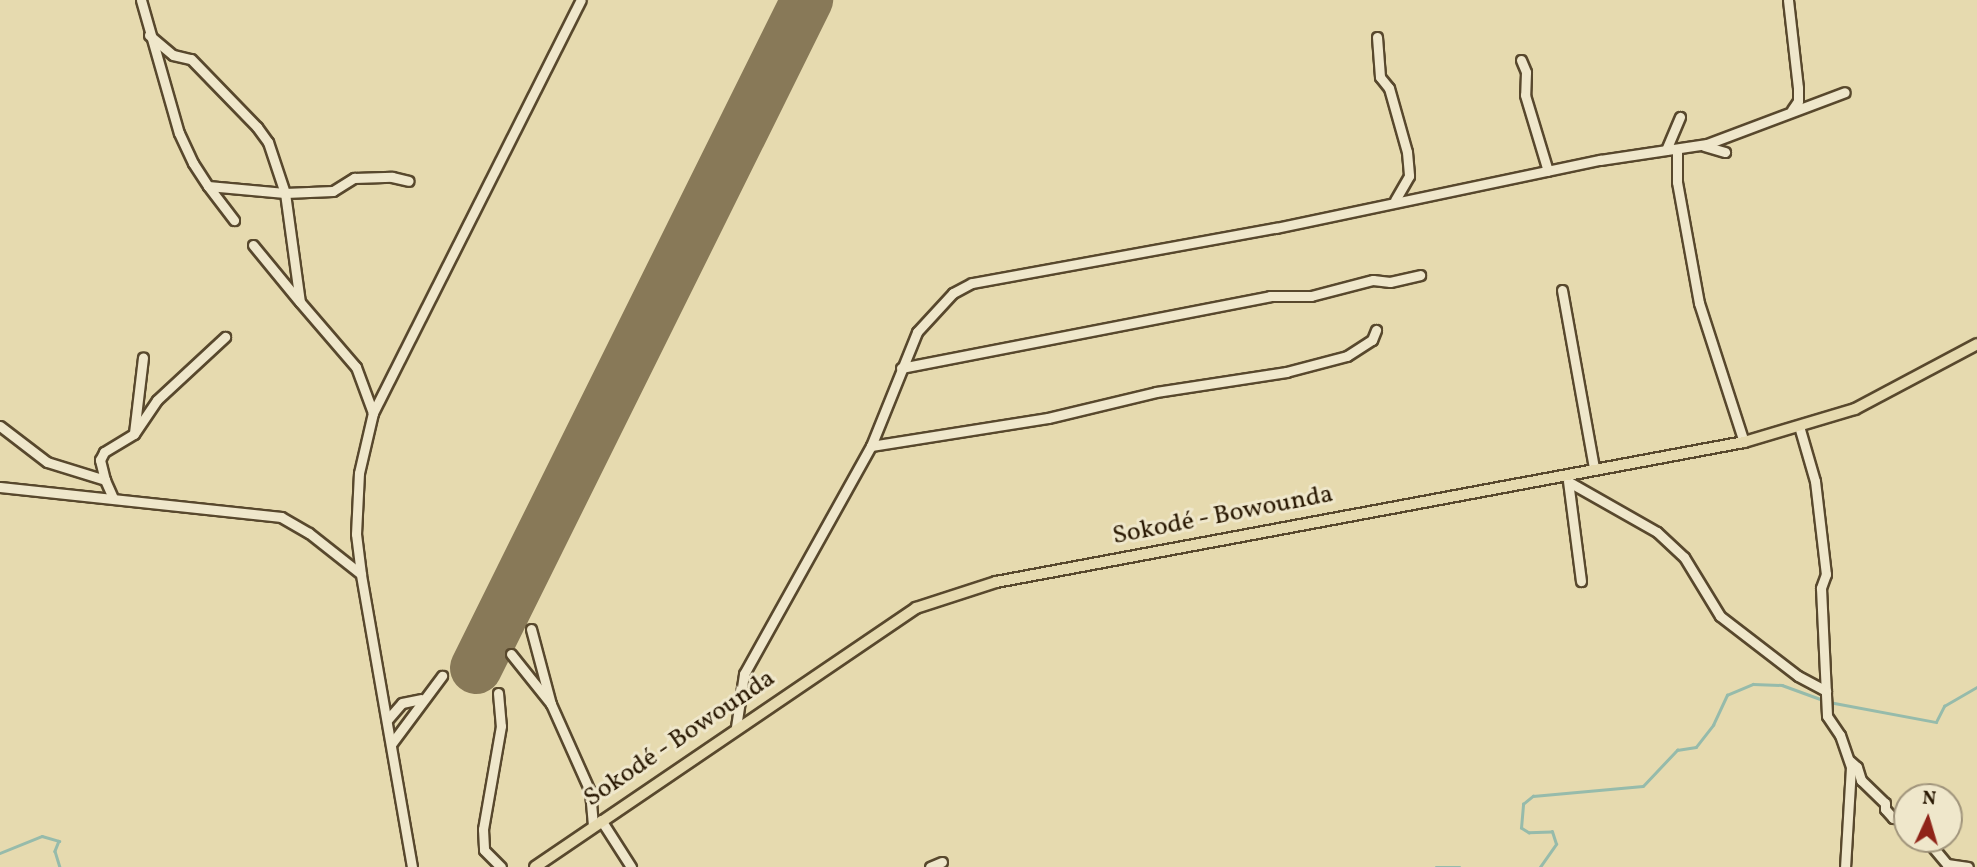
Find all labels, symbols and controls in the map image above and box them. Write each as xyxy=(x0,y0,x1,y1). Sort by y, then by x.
street label: Sokodé - Bowounda xyxy=(1110,479,1336,553)
street label: Sokodé - Bowounda xyxy=(578,663,782,815)
north arrow xyxy=(1893,783,1963,853)
text: N xyxy=(1922,786,1937,812)

